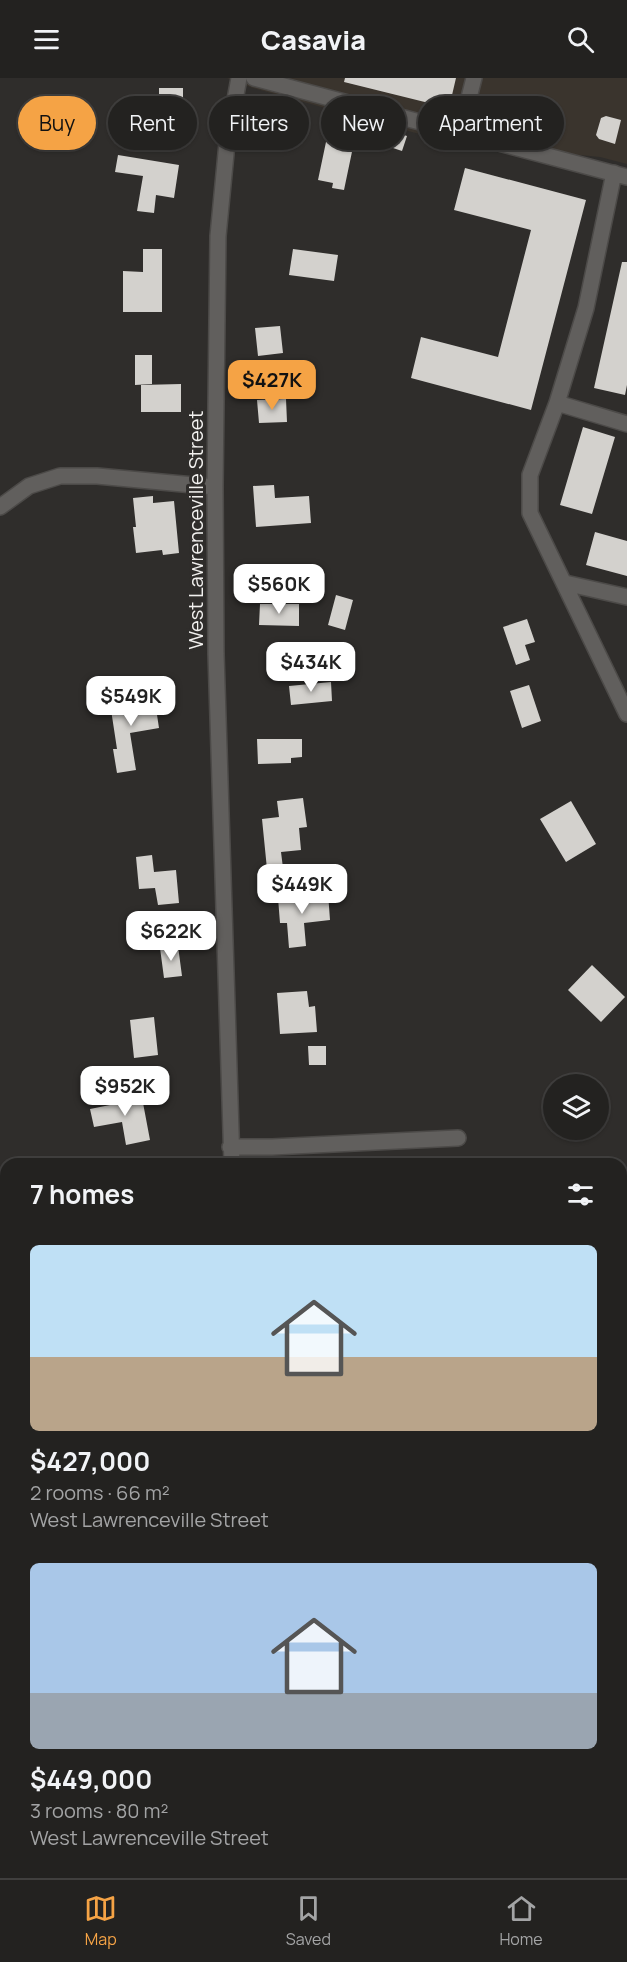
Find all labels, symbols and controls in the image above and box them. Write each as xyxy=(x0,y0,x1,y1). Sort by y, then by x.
text: Casavia xyxy=(261,21,366,58)
icon: menu xyxy=(30,23,63,56)
icon: search xyxy=(564,23,597,56)
chip: Buy xyxy=(18,96,96,150)
chip: Rent xyxy=(108,96,197,150)
chip: Filters xyxy=(209,96,309,150)
chip: New xyxy=(321,96,406,150)
chip: Apartment xyxy=(418,96,564,150)
pin: $427K xyxy=(230,360,314,411)
text: $427K xyxy=(242,366,302,393)
street label: West Lawrenceville Street xyxy=(182,411,209,649)
pin: $560K xyxy=(237,564,321,615)
text: $560K xyxy=(248,570,310,597)
pin: $434K xyxy=(269,642,353,693)
text: $434K xyxy=(280,648,342,675)
pin: $549K xyxy=(89,676,173,727)
text: $549K xyxy=(100,682,162,709)
pin: $449K xyxy=(260,864,344,915)
text: $449K xyxy=(271,870,333,897)
pin: $622K xyxy=(129,911,213,962)
text: $622K xyxy=(140,917,202,944)
pin: $952K xyxy=(83,1066,167,1117)
text: $952K xyxy=(94,1072,156,1099)
map controls xyxy=(543,1074,609,1140)
button: layers xyxy=(543,1074,609,1140)
text: 7 homes xyxy=(30,1176,134,1212)
icon: filters xyxy=(564,1178,597,1211)
icon: home xyxy=(260,1284,368,1392)
text: $427,000 xyxy=(30,1443,150,1479)
text: 2 rooms · 66 m² xyxy=(30,1479,170,1506)
text: West Lawrenceville Street xyxy=(30,1506,269,1533)
icon: home xyxy=(260,1602,368,1710)
text: $449,000 xyxy=(30,1761,152,1797)
text: 3 rooms · 80 m² xyxy=(30,1797,169,1824)
text: West Lawrenceville Street xyxy=(30,1824,269,1851)
tab: Map xyxy=(84,1892,117,1950)
tab: Saved xyxy=(286,1892,331,1950)
tab: Home xyxy=(499,1892,543,1950)

